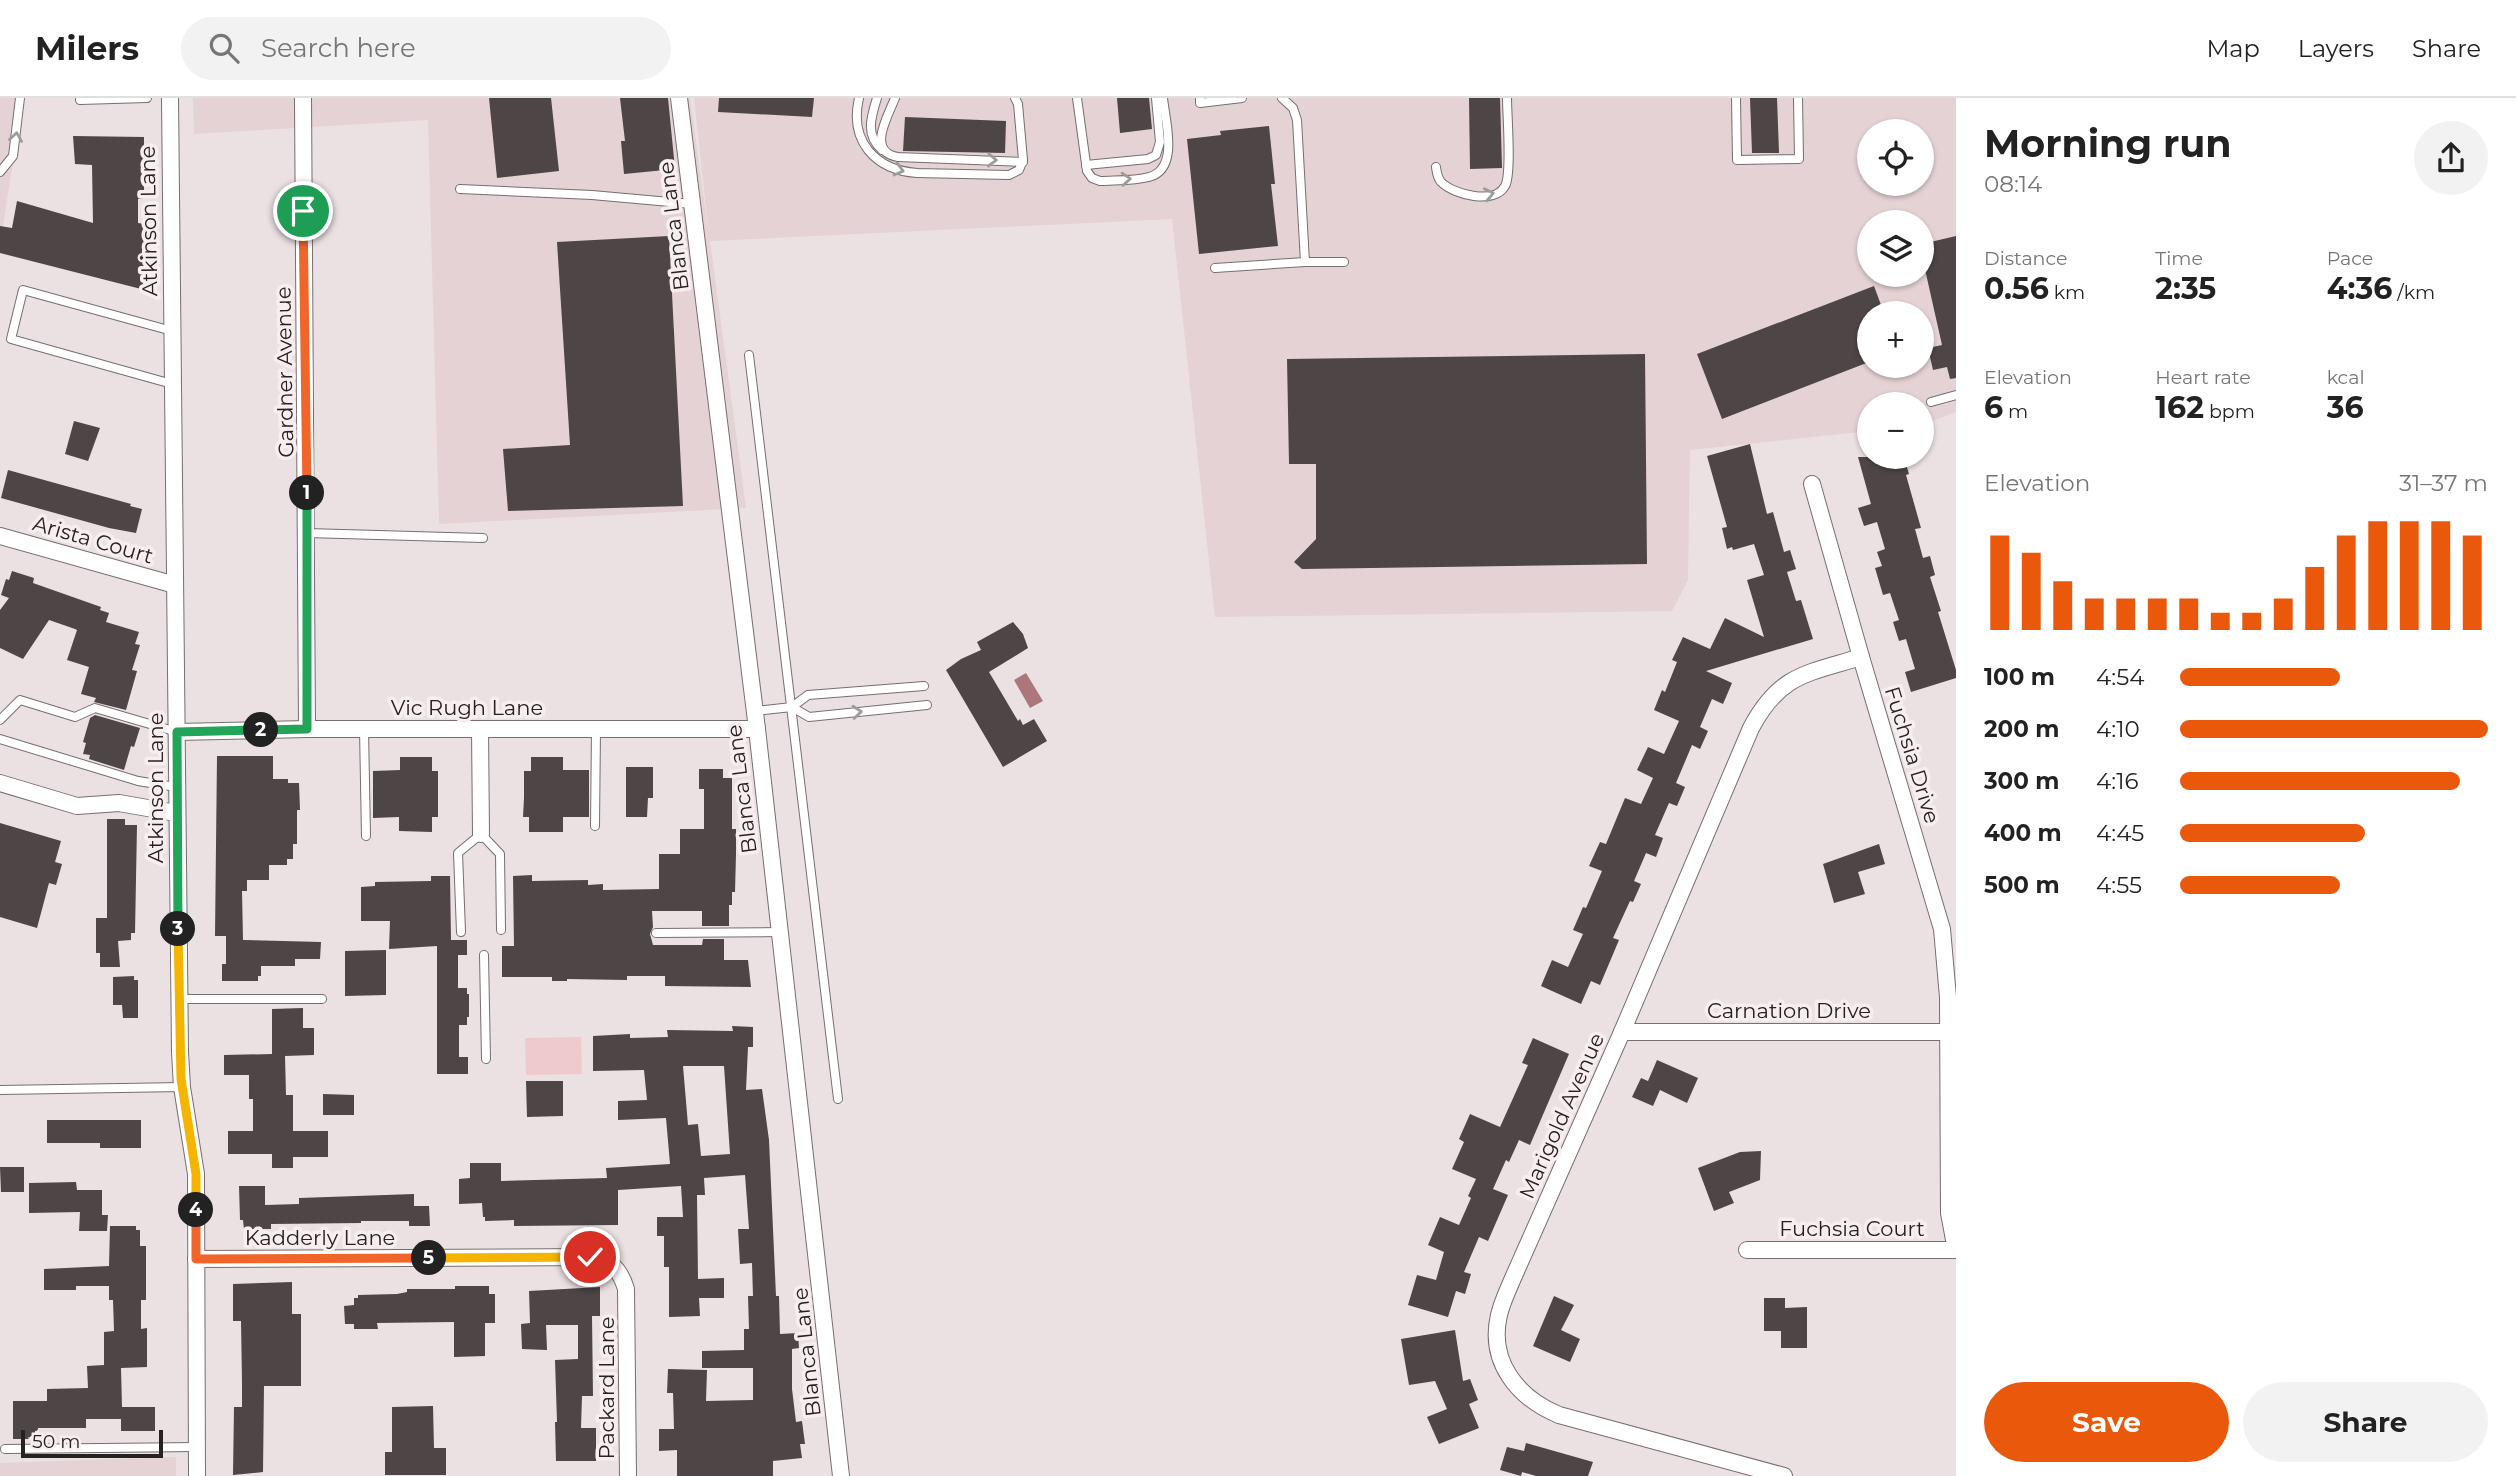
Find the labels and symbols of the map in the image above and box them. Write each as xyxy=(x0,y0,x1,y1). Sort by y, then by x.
one-way arrow xyxy=(8,131,23,143)
street label: Atkinson Lane xyxy=(135,145,162,297)
one-way arrow xyxy=(987,153,998,168)
street label: Blanca Lane xyxy=(653,160,694,292)
one-way arrow xyxy=(893,161,905,176)
one-way arrow xyxy=(1121,172,1132,187)
pin xyxy=(273,181,333,241)
one-way arrow xyxy=(1483,187,1495,202)
street label: Gardner Avenue xyxy=(271,286,298,458)
pin: 1 xyxy=(290,476,324,510)
street label: Arista Court xyxy=(30,510,156,569)
street label: Fuchsia Drive xyxy=(1880,683,1945,826)
street label: Vic Rugh Lane xyxy=(391,695,543,720)
one-way arrow xyxy=(852,705,863,720)
pin: 2 xyxy=(244,712,278,748)
street label: Atkinson Lane xyxy=(143,713,168,863)
street label: Blanca Lane xyxy=(721,723,762,855)
pin: 3 xyxy=(160,912,196,946)
street label: Carnation Drive xyxy=(1707,998,1871,1023)
street label: Marigold Avenue xyxy=(1514,1029,1609,1202)
pin: 4 xyxy=(178,1192,214,1228)
street label: Fuchsia Court xyxy=(1779,1216,1925,1241)
street label: Kadderly Lane xyxy=(245,1225,395,1250)
pin xyxy=(560,1227,620,1287)
pin: 5 xyxy=(412,1240,446,1276)
street label: Blanca Lane xyxy=(787,1286,826,1418)
street label: Packard Lane xyxy=(594,1316,619,1460)
scale bar xyxy=(21,1427,163,1459)

